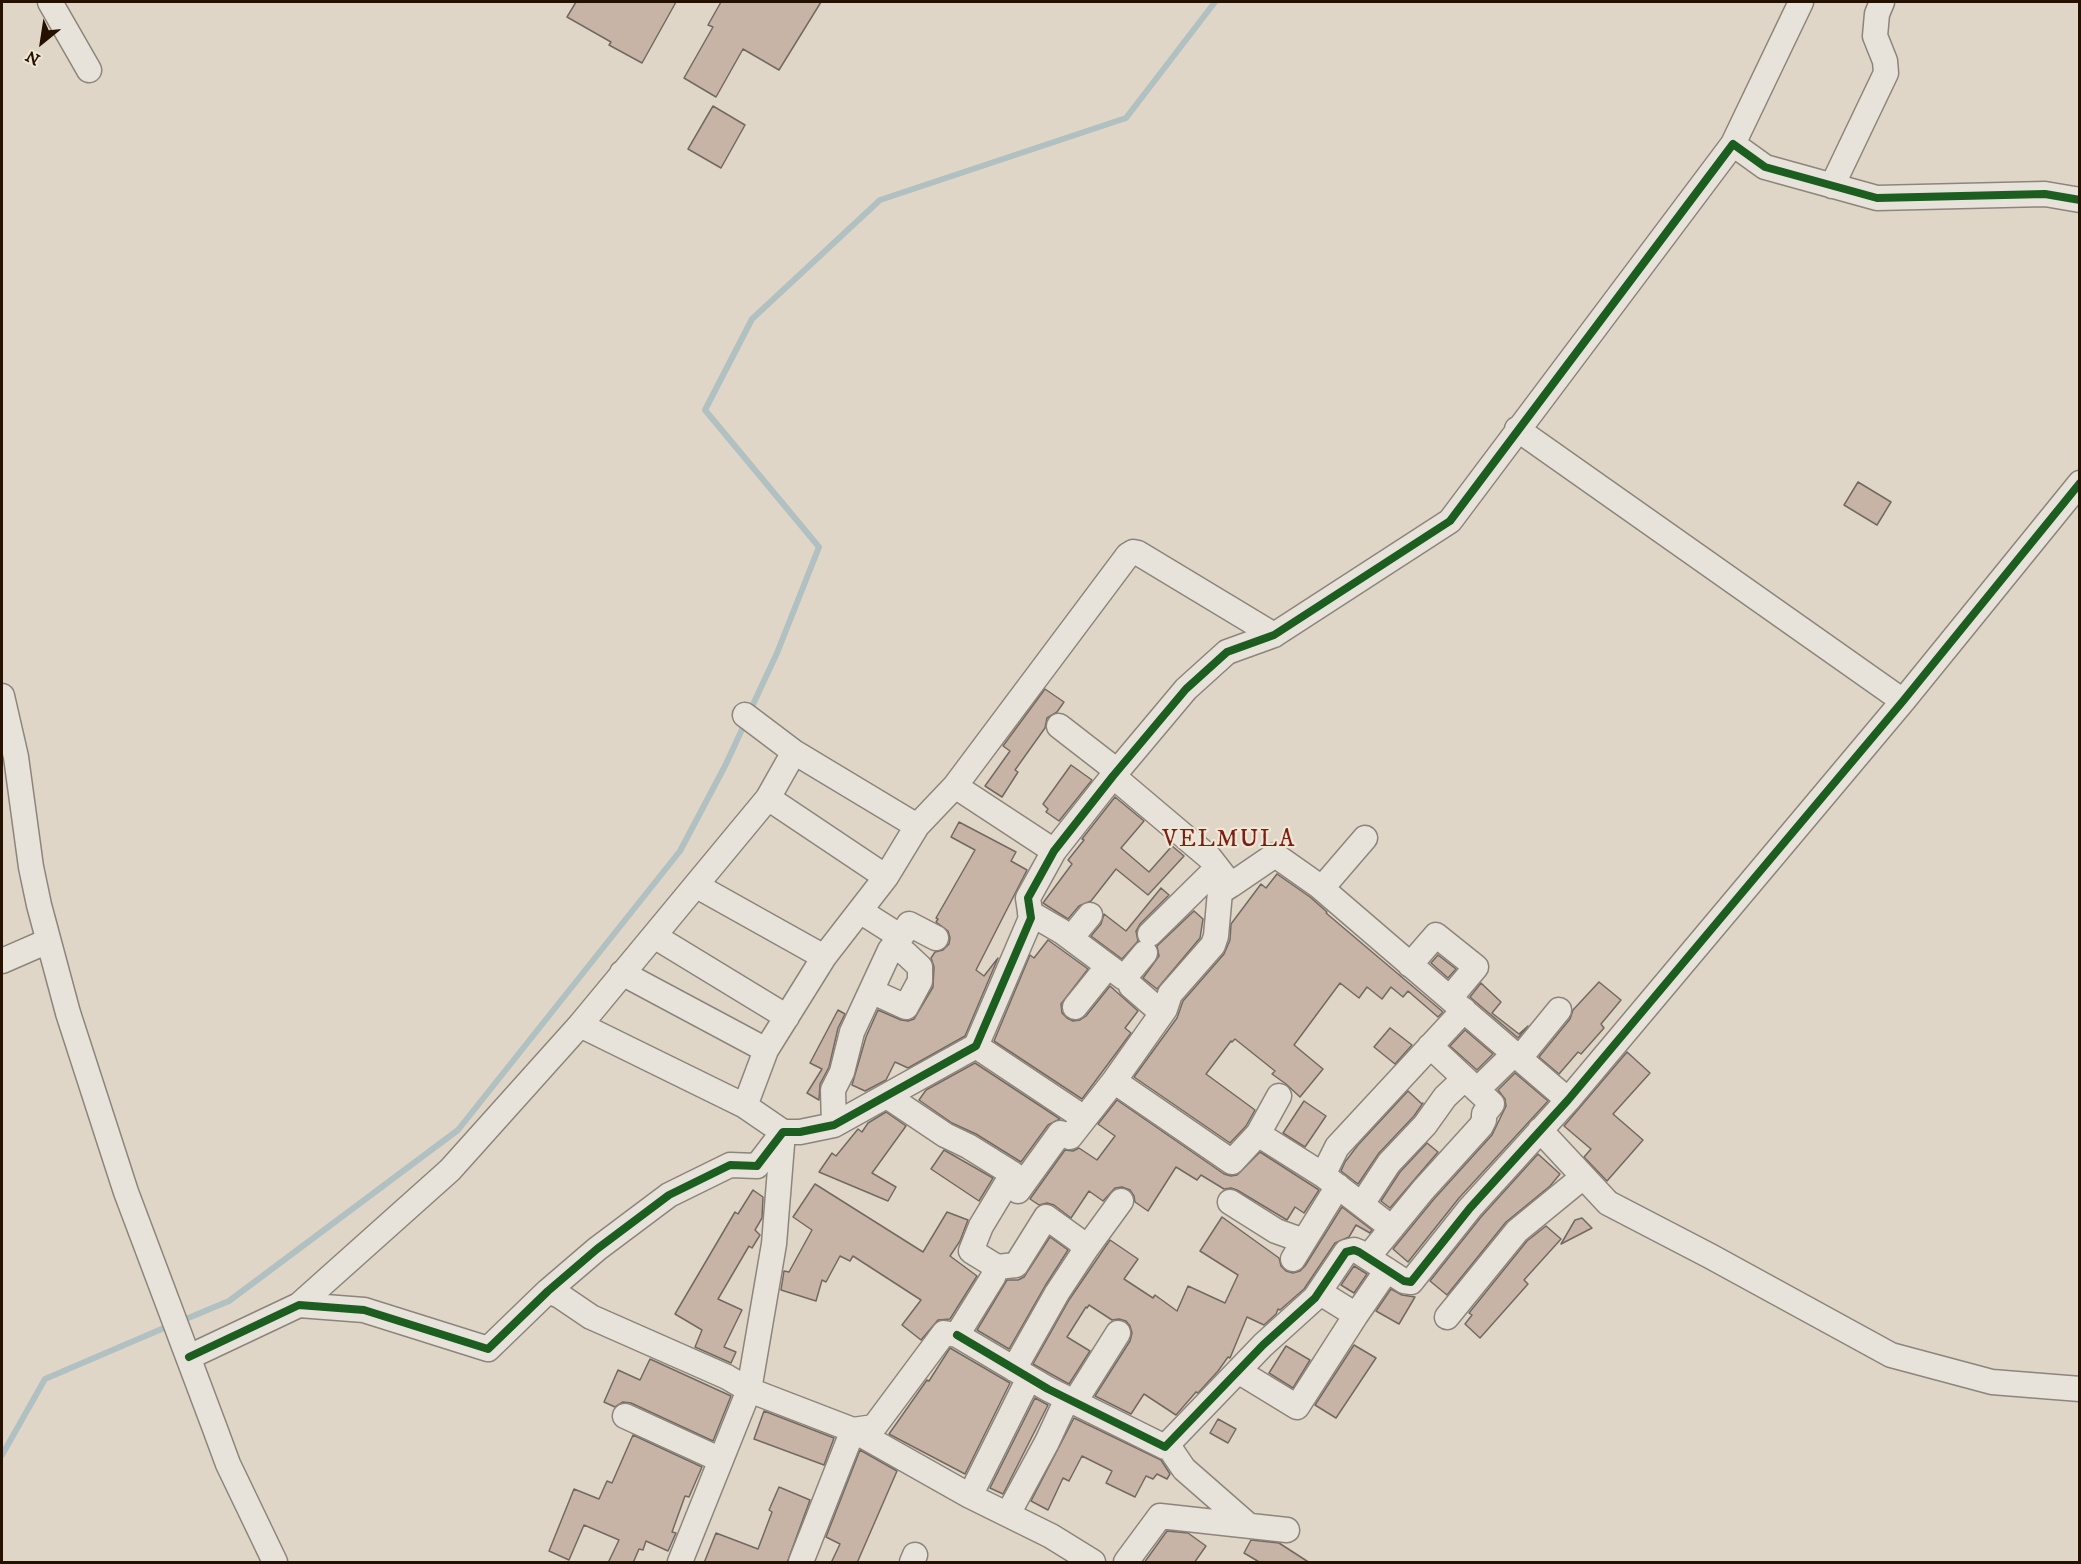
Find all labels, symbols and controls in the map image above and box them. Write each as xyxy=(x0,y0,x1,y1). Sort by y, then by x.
north arrow xyxy=(12,12,72,72)
text: N xyxy=(22,46,44,70)
district label: VELMULA xyxy=(1162,827,1296,855)

